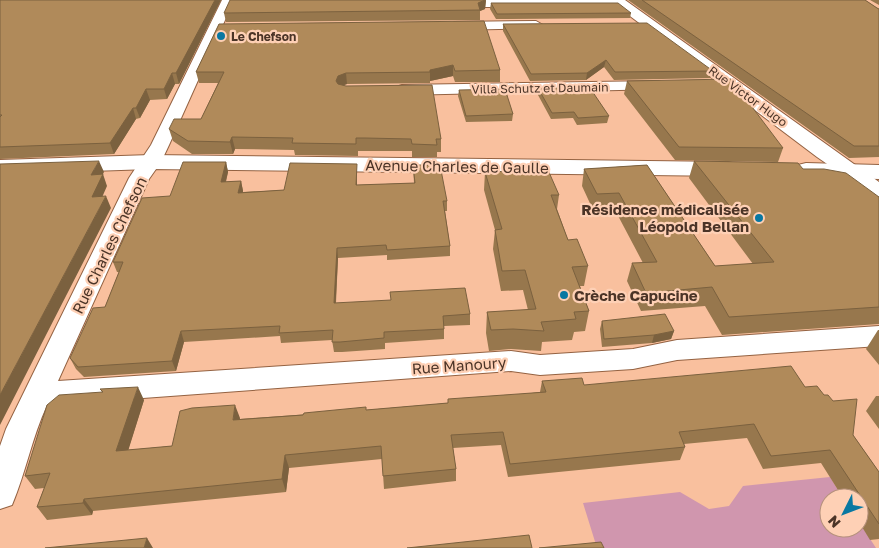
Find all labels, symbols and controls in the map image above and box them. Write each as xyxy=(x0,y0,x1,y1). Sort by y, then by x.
place label: Le Chefson xyxy=(231,29,296,44)
marker: Le Chefson xyxy=(215,30,227,42)
street label: Rue Victor Hugo xyxy=(706,62,790,130)
street label: Villa Schutz et Daumain xyxy=(471,79,609,97)
street label: Avenue Charles de Gaulle xyxy=(365,155,549,177)
street label: Rue Charles Chefson xyxy=(68,174,150,316)
place label: Résidence médicalisée Léopold Bellan xyxy=(581,200,749,235)
marker: Résidence médicalisée Léopold Bellan xyxy=(753,212,765,224)
place label: Crèche Capucine xyxy=(574,286,698,304)
marker: Crèche Capucine xyxy=(558,289,570,301)
street label: Rue Manoury xyxy=(411,353,508,377)
north arrow xyxy=(819,488,869,538)
text: N xyxy=(824,512,844,532)

